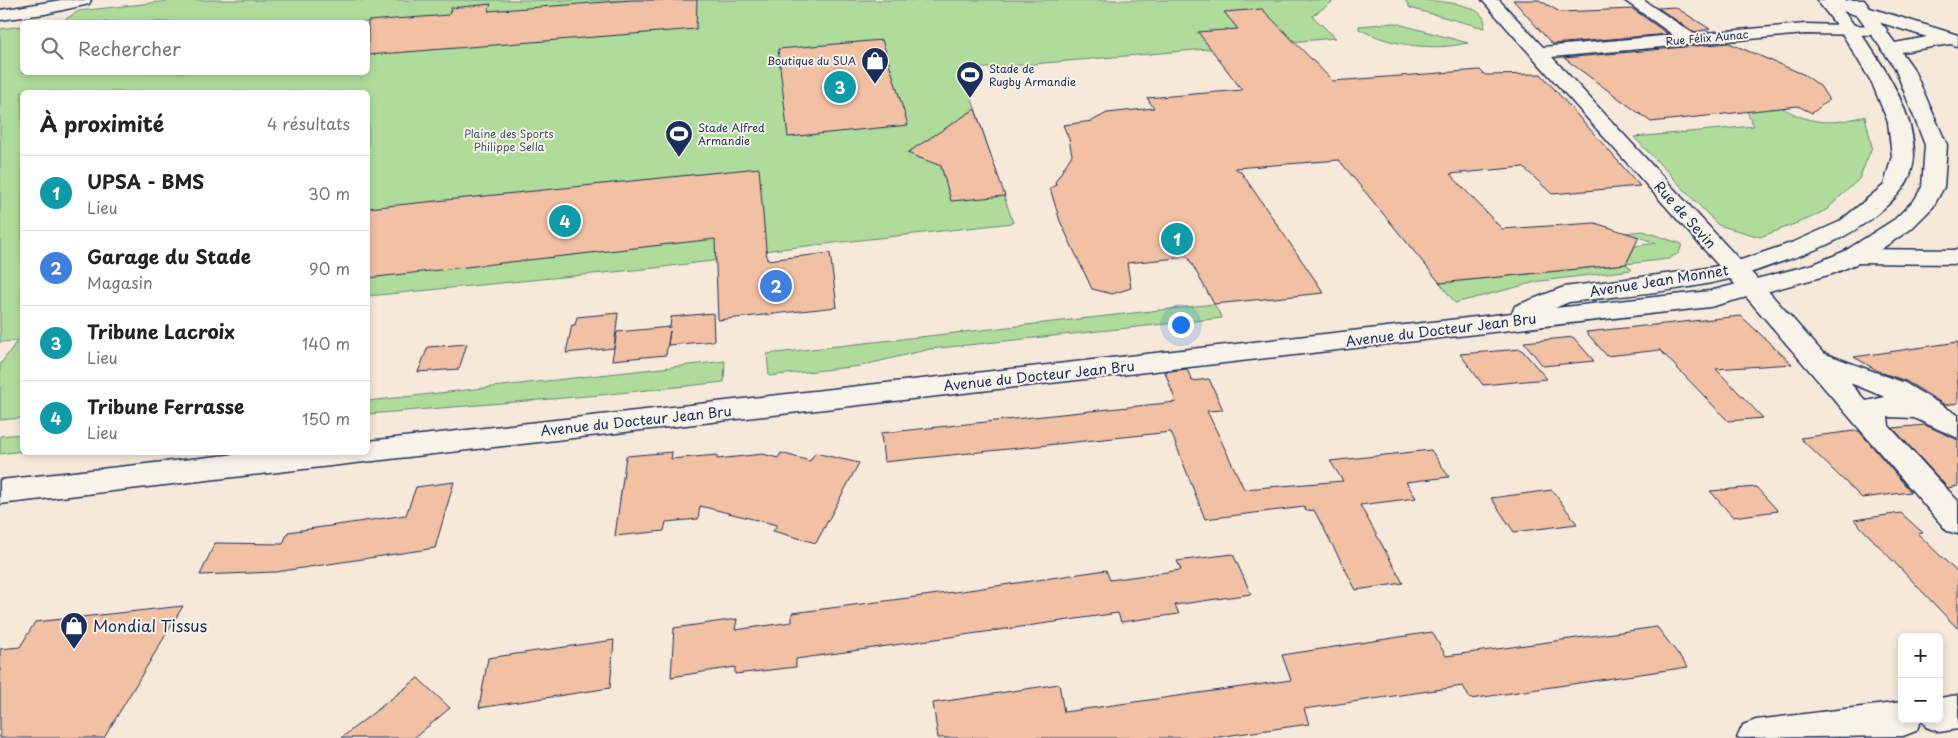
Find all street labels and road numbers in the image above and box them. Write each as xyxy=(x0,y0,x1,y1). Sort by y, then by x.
street label: Rue Félix Aunac xyxy=(1665,25,1749,50)
street label: Rue de Sevin xyxy=(1649,176,1721,253)
street label: Avenue Jean Monnet xyxy=(1588,259,1730,302)
street label: Avenue du Docteur Jean Bru xyxy=(1344,307,1538,352)
street label: Avenue du Docteur Jean Bru xyxy=(942,355,1136,396)
street label: Avenue du Docteur Jean Bru xyxy=(539,400,733,441)

